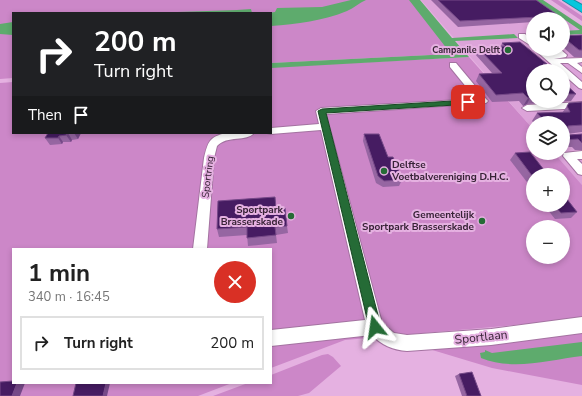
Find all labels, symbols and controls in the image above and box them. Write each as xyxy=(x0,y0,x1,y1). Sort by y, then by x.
map controls xyxy=(526,12,570,264)
button: sound xyxy=(526,12,570,56)
text: 200 m xyxy=(94,23,177,61)
icon: right xyxy=(28,28,80,80)
place label: Campanile Delft xyxy=(432,44,501,56)
marker: Campanile Delft xyxy=(503,45,513,55)
text: Turn right xyxy=(94,59,173,83)
button: search xyxy=(526,64,570,108)
pin xyxy=(451,85,485,119)
icon: arrive xyxy=(457,91,479,113)
icon: arrive xyxy=(70,104,92,126)
text: Then xyxy=(28,105,62,125)
button: layers xyxy=(526,116,570,160)
street label: Sportring xyxy=(198,155,218,199)
place label: Delftse Voetbalvereniging D.H.C. xyxy=(391,158,508,184)
marker: Delftse Voetbalvereniging D.H.C. xyxy=(379,166,389,176)
button: + xyxy=(526,168,570,212)
place label: Sportpark Brasserskade xyxy=(221,203,284,229)
place label: Gemeentelijk Sportpark Brasserskade xyxy=(362,208,475,234)
marker: Sportpark Brasserskade xyxy=(286,211,296,221)
marker: Gemeentelijk Sportpark Brasserskade xyxy=(477,216,487,226)
button: − xyxy=(526,220,570,264)
text: 1 min xyxy=(28,257,90,289)
button: close xyxy=(214,261,256,303)
text: 340 m · 16:45 xyxy=(28,288,110,306)
position arrow xyxy=(354,306,396,348)
street label: Sportlaan xyxy=(454,326,508,348)
icon: right xyxy=(30,332,52,354)
text: Turn right xyxy=(64,333,133,353)
text: 200 m xyxy=(210,333,254,353)

